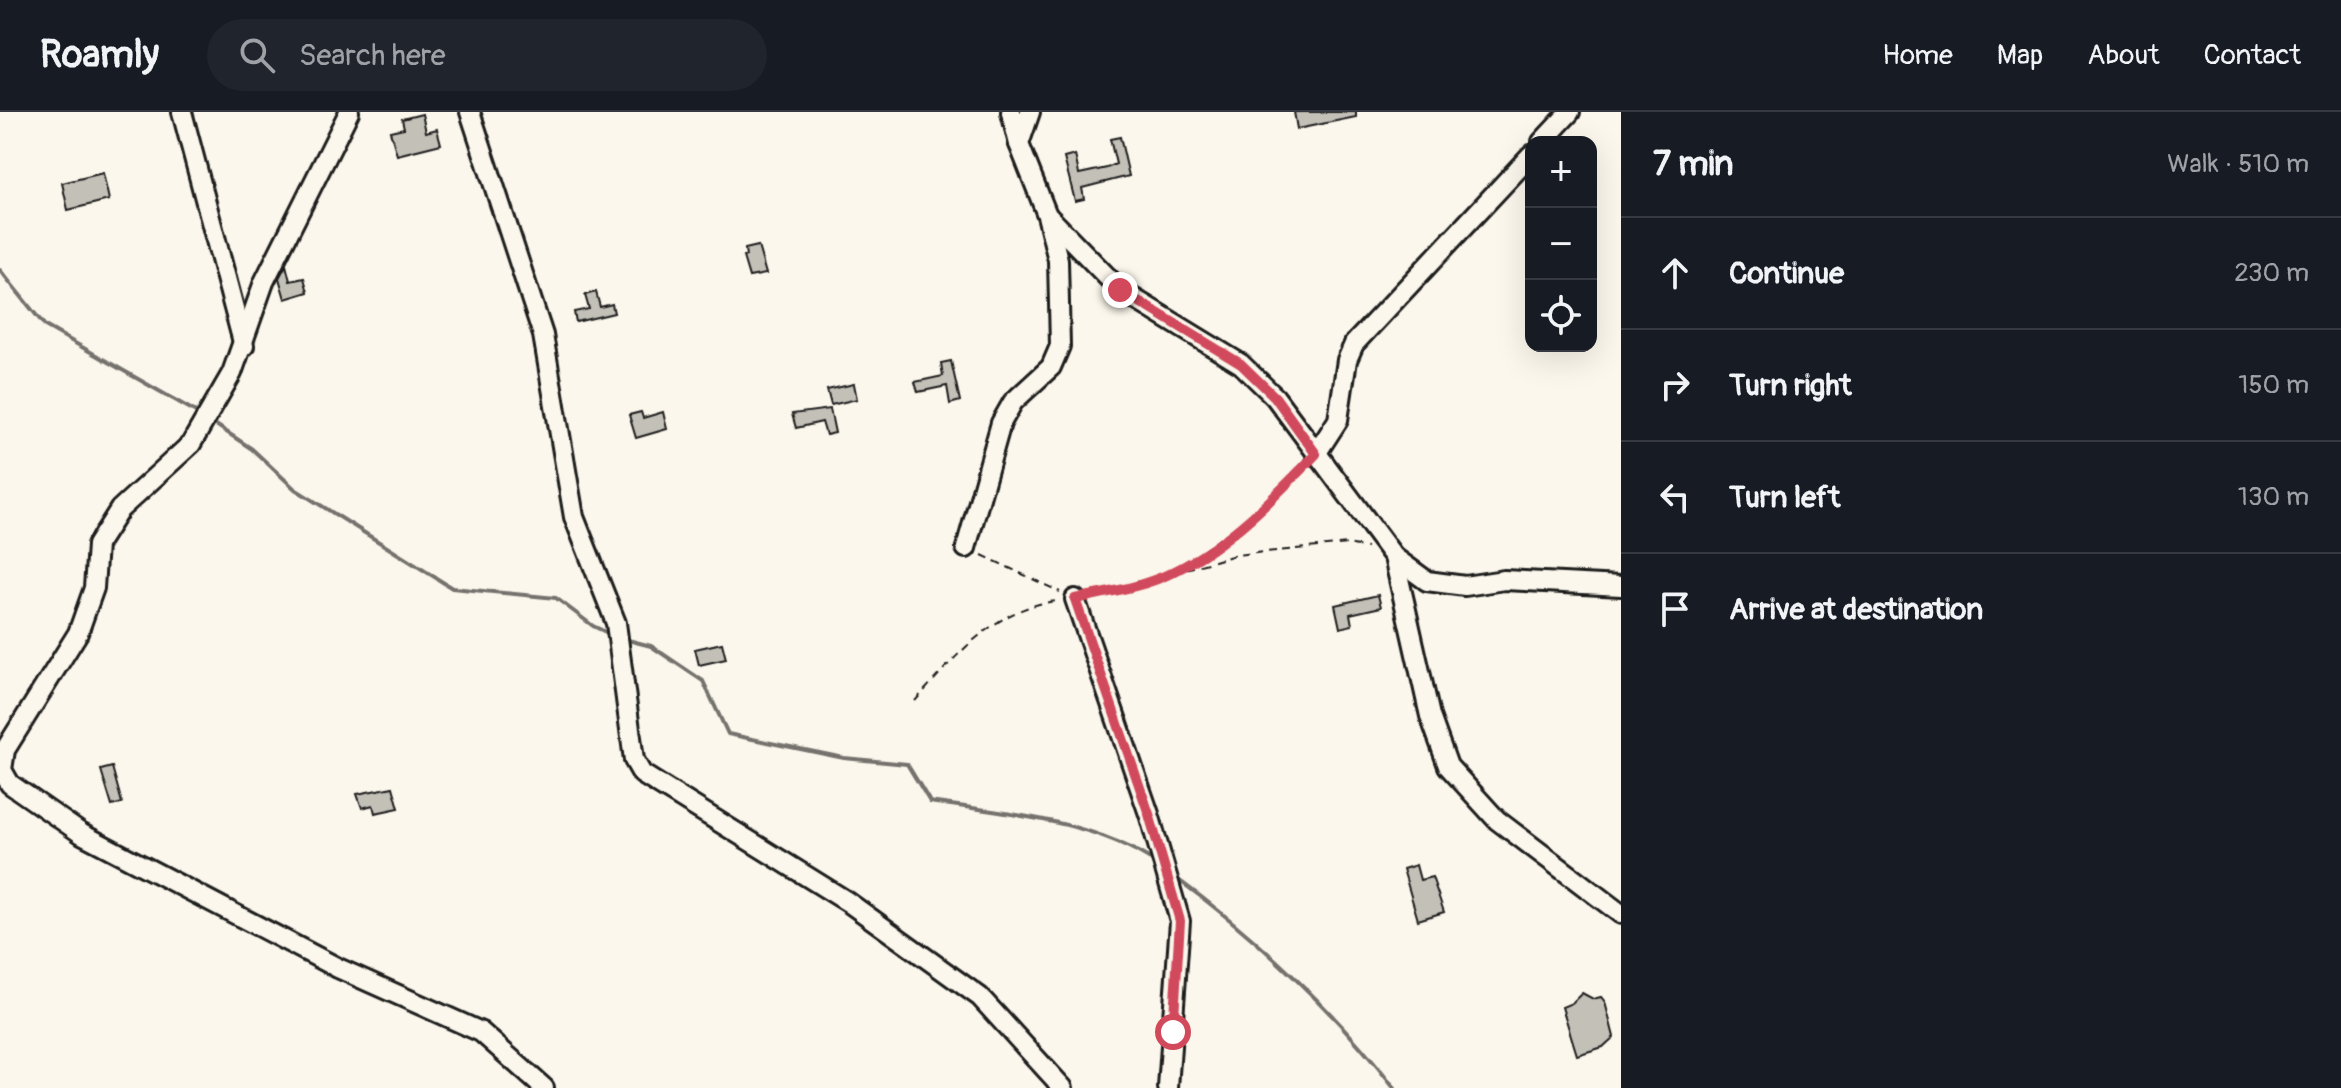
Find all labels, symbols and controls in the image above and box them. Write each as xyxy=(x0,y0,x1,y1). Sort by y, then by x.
search box xyxy=(207,19,767,91)
text: Roamly xyxy=(40,31,159,79)
icon: search xyxy=(235,33,279,77)
text: Search here xyxy=(299,37,446,74)
text: Home xyxy=(1882,38,1953,73)
text: Map xyxy=(1997,38,2043,73)
text: About xyxy=(2087,38,2160,73)
text: Contact xyxy=(2204,38,2301,73)
map controls xyxy=(1525,136,1597,352)
button: + xyxy=(1525,136,1597,208)
text: 7 min xyxy=(1653,143,1734,186)
text: Walk · 510 m xyxy=(2167,148,2309,180)
button: − xyxy=(1525,208,1597,280)
icon: ahead xyxy=(1653,251,1697,295)
text: Continue xyxy=(1729,255,1844,292)
text: 230 m xyxy=(2234,257,2309,289)
route end xyxy=(1102,272,1138,308)
button: locate xyxy=(1525,280,1597,352)
icon: right xyxy=(1653,363,1697,407)
text: Turn right xyxy=(1729,367,1852,404)
text: 150 m xyxy=(2238,369,2309,401)
icon: left xyxy=(1653,475,1697,519)
text: Turn left xyxy=(1729,479,1840,516)
text: 130 m xyxy=(2238,481,2309,513)
icon: arrive xyxy=(1653,587,1697,631)
text: Arrive at destination xyxy=(1729,591,1983,628)
route start xyxy=(1155,1014,1191,1050)

